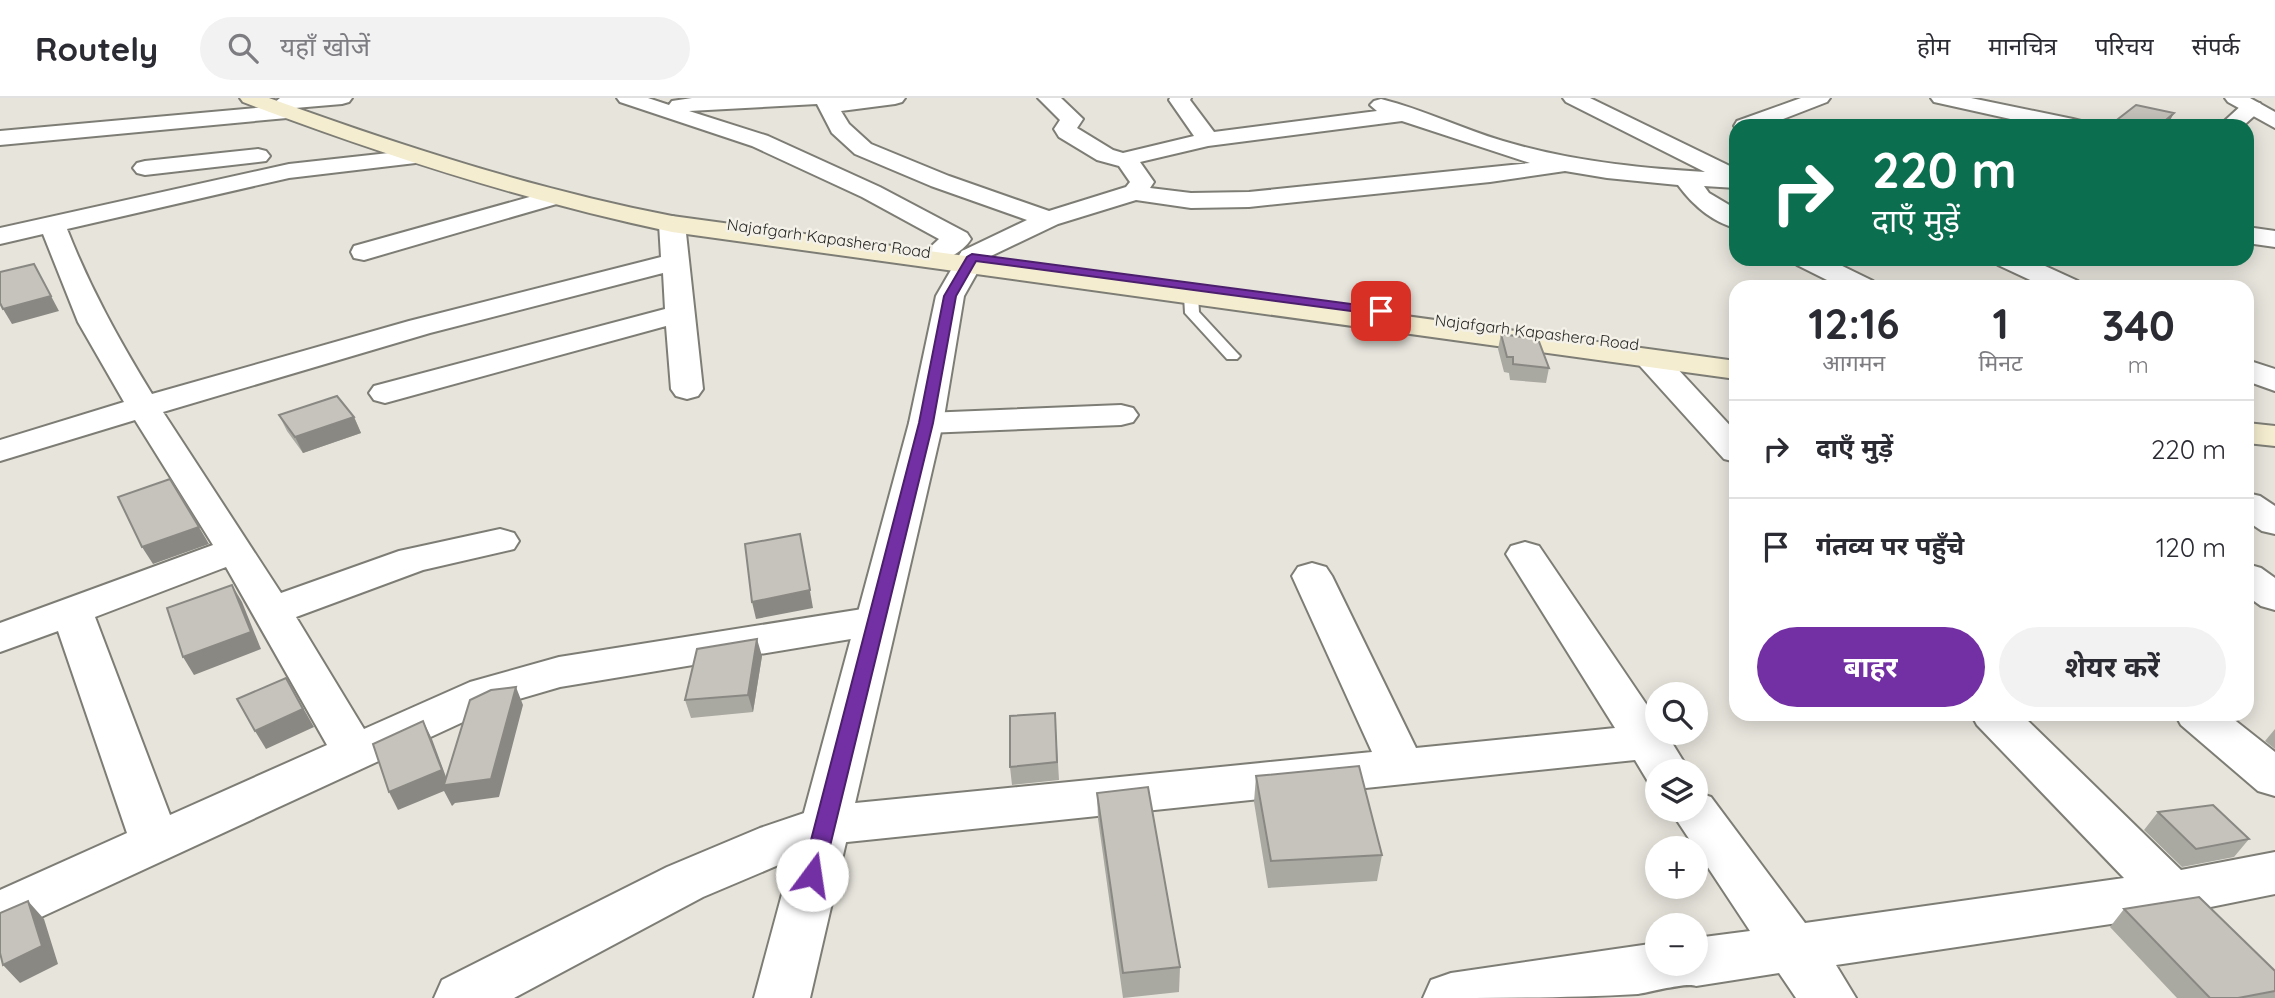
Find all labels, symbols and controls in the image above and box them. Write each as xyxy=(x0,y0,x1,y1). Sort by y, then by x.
search box xyxy=(200,17,690,80)
text: Routely xyxy=(35,28,158,69)
icon: search xyxy=(224,29,262,67)
text: यहाँ खोजें xyxy=(280,30,370,63)
text: होम xyxy=(1917,31,1950,61)
text: मानचित्र xyxy=(1988,31,2057,61)
text: परिचय xyxy=(2095,31,2154,61)
text: संपर्क xyxy=(2192,31,2240,61)
text: 220 m xyxy=(1872,139,2017,200)
icon: right xyxy=(1757,147,1848,238)
text: दाएँ मुड़ें xyxy=(1872,200,1960,240)
street label: Najafgarh Kapashera Road xyxy=(726,214,932,262)
pin xyxy=(1351,281,1411,341)
icon: arrive xyxy=(1362,292,1400,330)
text: 12:16 xyxy=(1808,297,1899,350)
text: 1 xyxy=(1992,297,2009,350)
text: 340 xyxy=(2102,299,2175,352)
street label: Najafgarh Kapashera Road xyxy=(1434,310,1640,354)
text: आगमन xyxy=(1822,348,1885,377)
text: मिनट xyxy=(1979,348,2023,377)
text: m xyxy=(2128,350,2149,379)
icon: right xyxy=(1757,430,1795,468)
text: दाएँ मुड़ें xyxy=(1816,431,1893,464)
text: 220 m xyxy=(2151,433,2226,466)
icon: arrive xyxy=(1757,528,1795,566)
text: गंतव्य पर पहुँचे xyxy=(1816,529,1964,562)
text: 120 m xyxy=(2156,531,2226,564)
button: बाहर xyxy=(1757,627,1985,707)
button: शेयर करें xyxy=(1999,627,2226,707)
map controls xyxy=(1645,682,1708,976)
button: search xyxy=(1645,682,1708,745)
button: layers xyxy=(1645,759,1708,822)
button: + xyxy=(1645,836,1708,899)
position arrow xyxy=(775,838,849,912)
button: − xyxy=(1645,913,1708,976)

